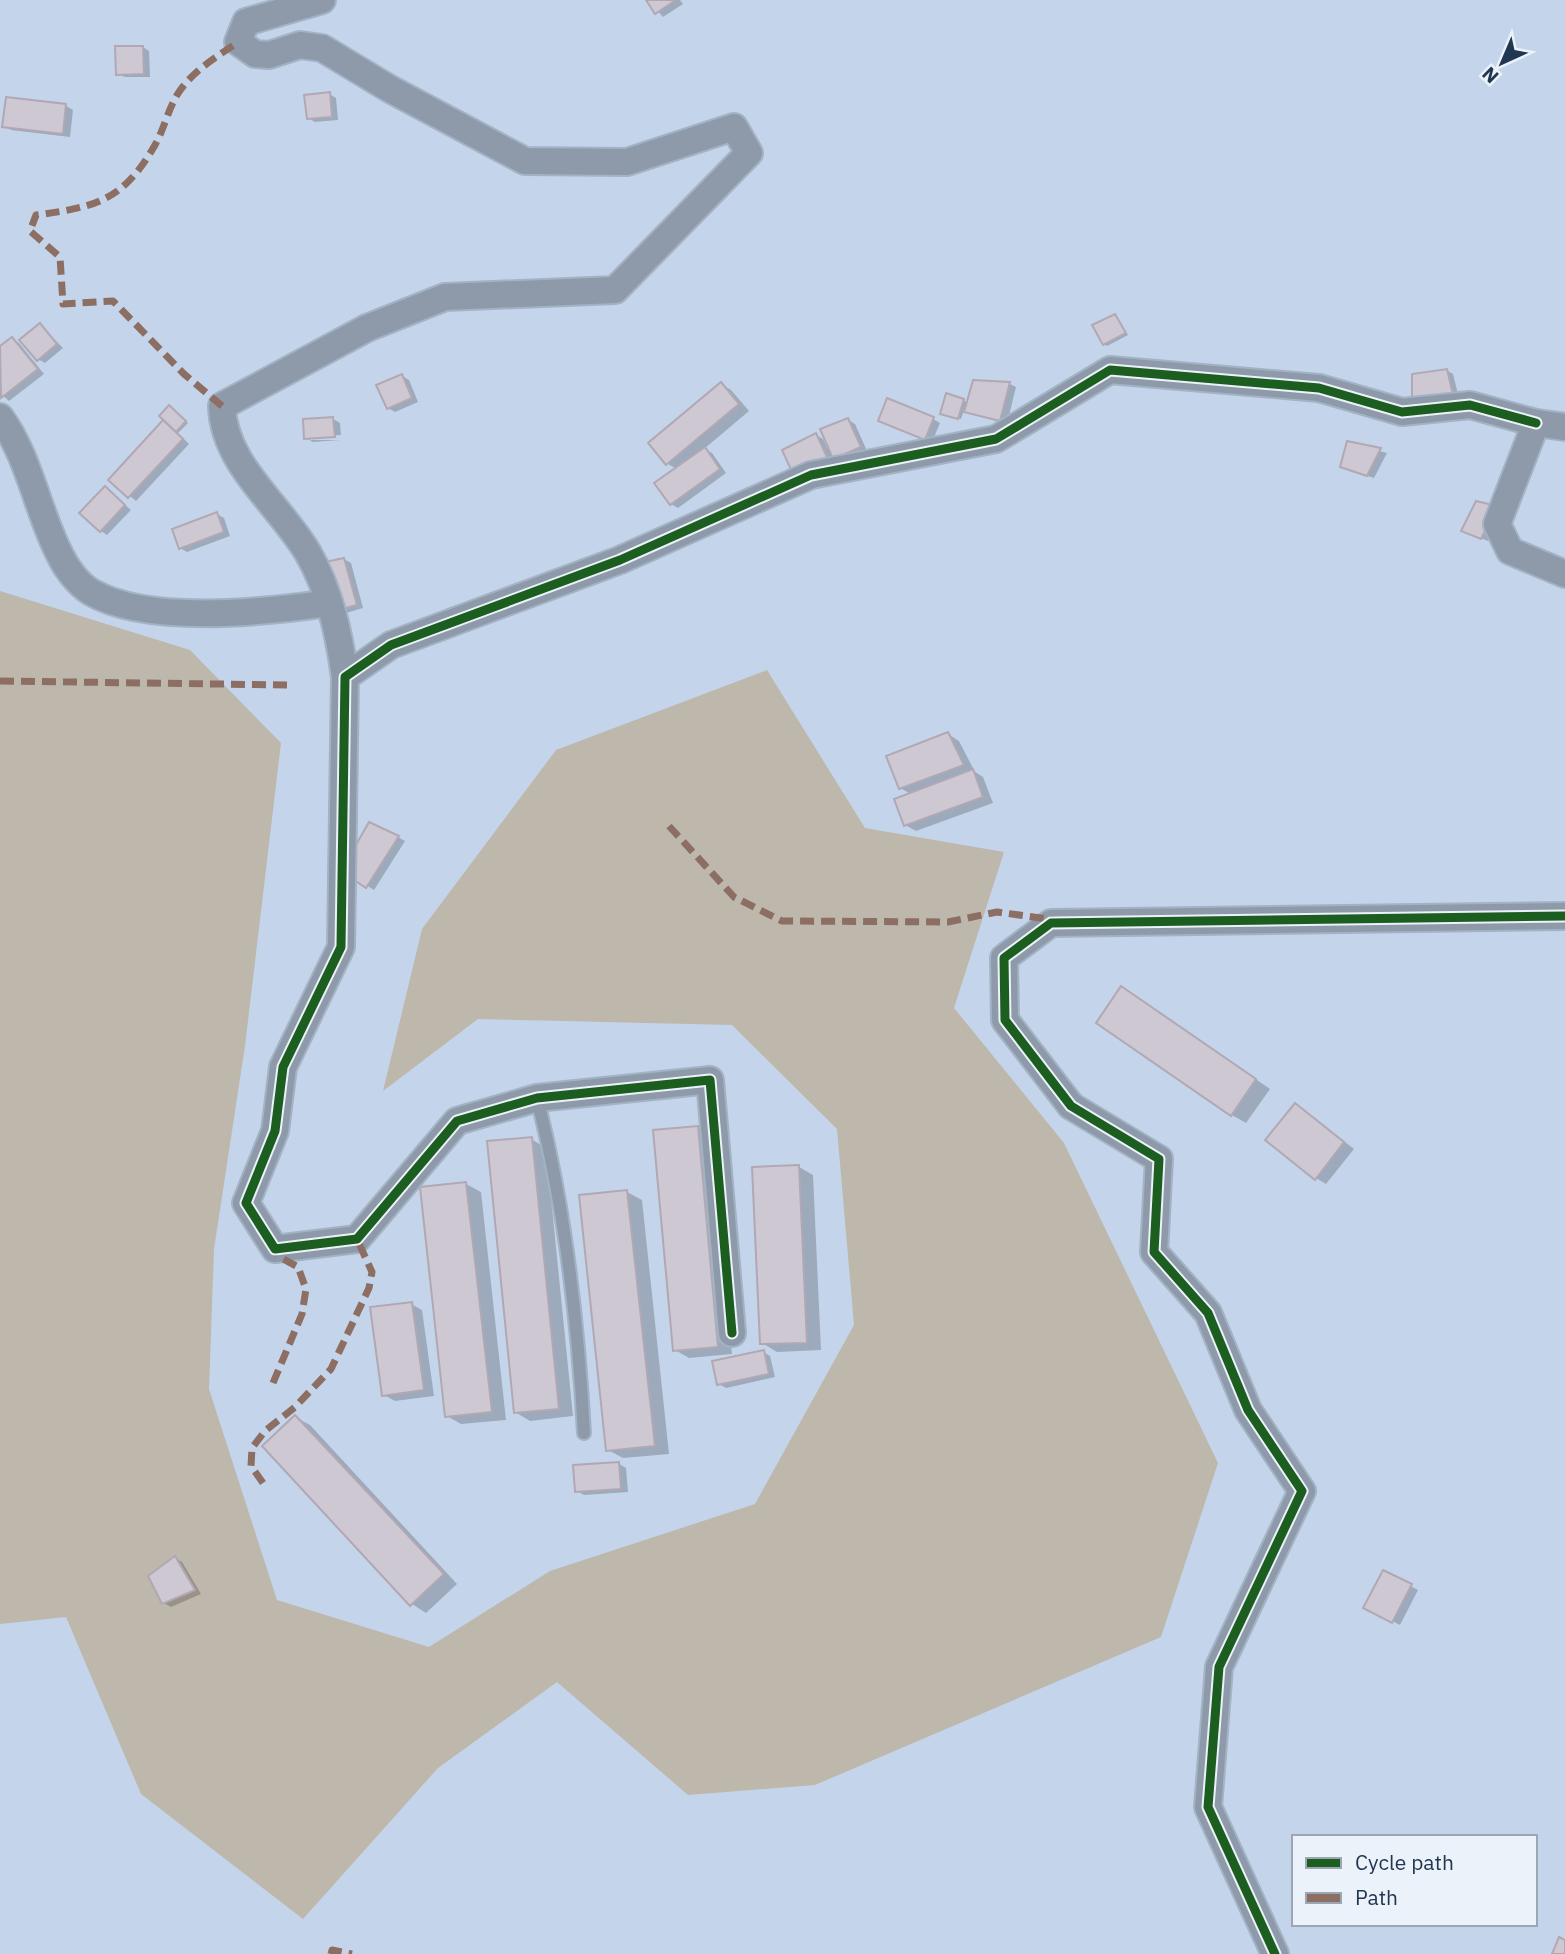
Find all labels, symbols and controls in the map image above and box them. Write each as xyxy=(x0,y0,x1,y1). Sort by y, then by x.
north arrow xyxy=(1467,28,1537,98)
text: N xyxy=(1477,62,1503,89)
legend xyxy=(1292,1835,1537,1926)
text: Cycle path xyxy=(1355,1848,1454,1876)
text: Path xyxy=(1355,1883,1398,1911)

